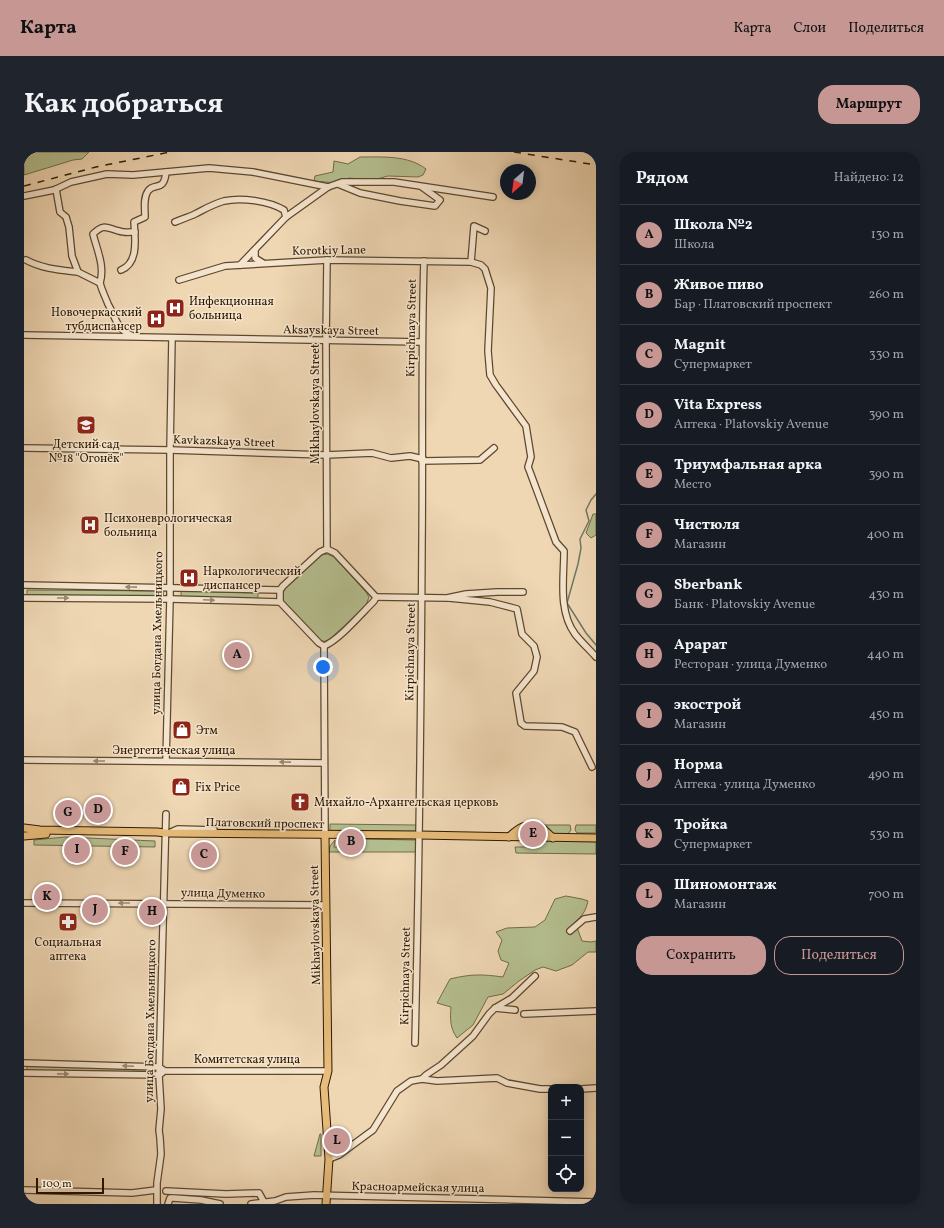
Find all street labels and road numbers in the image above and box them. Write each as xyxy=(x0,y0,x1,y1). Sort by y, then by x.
street label: Korotkiy Lane xyxy=(292,242,366,260)
street label: Kirpichnaya Street xyxy=(403,279,421,377)
street label: Aksayskaya Street xyxy=(283,322,379,340)
street label: Mikhaylovskaya Street xyxy=(308,344,324,464)
street label: Kavkazskaya Street xyxy=(173,432,275,452)
street label: улица Богдана Хмельницкого xyxy=(149,551,167,715)
street label: Kirpichnaya Street xyxy=(402,603,420,701)
street label: Энергетическая улица xyxy=(113,743,235,759)
street label: Платовский проспект xyxy=(205,815,325,833)
street label: Mikhaylovskaya Street xyxy=(307,865,325,985)
street label: улица Думенко xyxy=(181,885,265,903)
street label: Kirpichnaya Street xyxy=(397,927,415,1025)
street label: улица Богдана Хмельницкого xyxy=(142,939,160,1103)
street label: Комитетская улица xyxy=(194,1052,300,1068)
street label: Красноармейская улица xyxy=(351,1179,485,1197)

